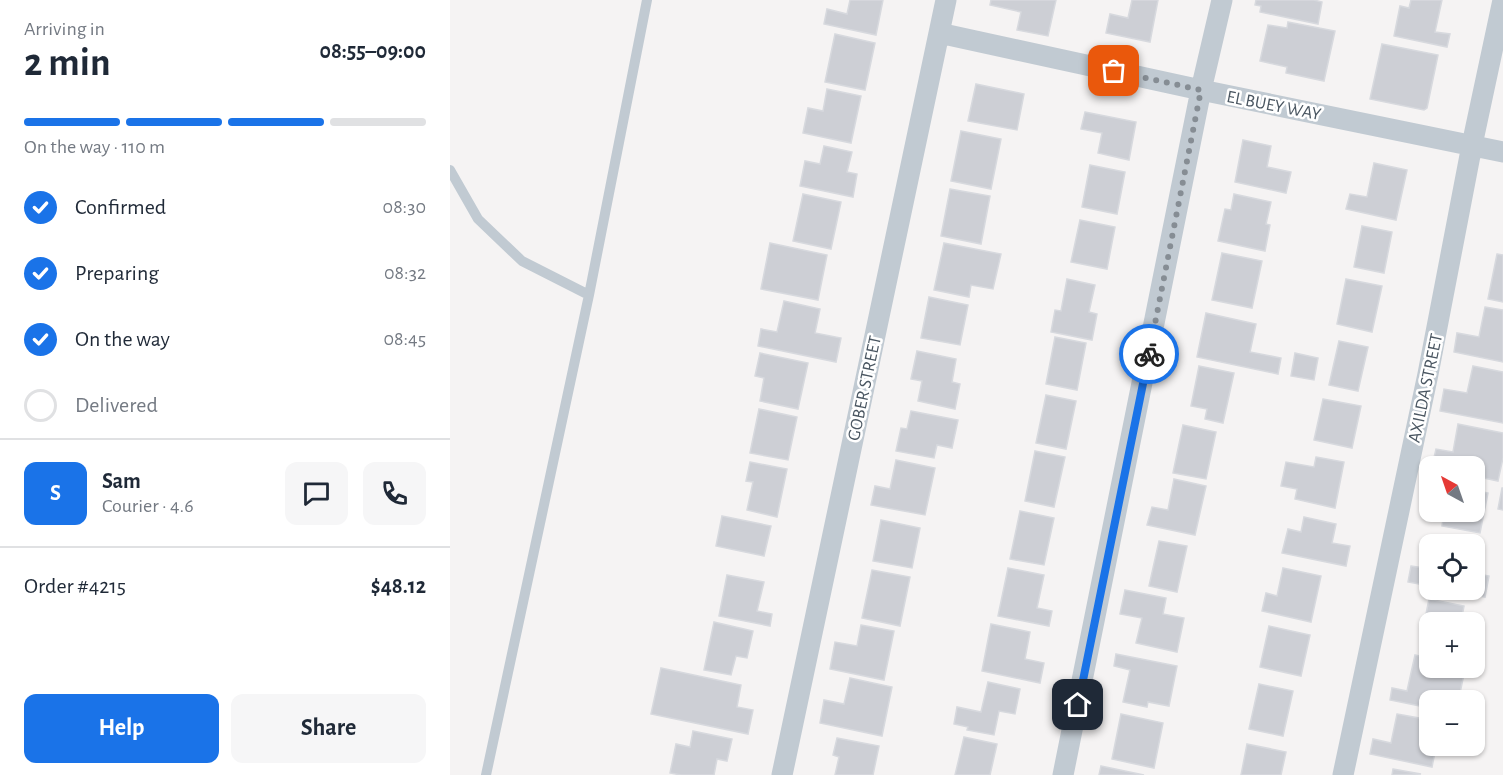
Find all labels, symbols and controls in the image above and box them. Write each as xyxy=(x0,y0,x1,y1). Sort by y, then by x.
text: Arriving in xyxy=(24,19,105,39)
text: 08:55–09:00 xyxy=(319,40,426,62)
text: 2 min xyxy=(24,44,111,83)
pin xyxy=(1088,45,1139,96)
icon: bag xyxy=(1097,54,1130,87)
street label: EL BUEY WAY xyxy=(1225,88,1323,124)
text: On the way · 110 m xyxy=(24,137,165,157)
icon: check xyxy=(24,191,57,224)
text: Confirmed xyxy=(75,196,166,218)
text: 08:30 xyxy=(383,197,426,217)
icon: check xyxy=(24,257,57,290)
text: Preparing xyxy=(75,262,159,284)
text: 08:32 xyxy=(384,263,426,283)
icon: check xyxy=(24,323,57,356)
courier xyxy=(1119,324,1179,384)
text: On the way xyxy=(75,328,170,350)
text: 08:45 xyxy=(383,329,426,349)
street label: AXILDA STREET xyxy=(1406,332,1446,444)
street label: GOBER STREET xyxy=(845,334,885,442)
icon: bike xyxy=(1133,338,1166,371)
text: Delivered xyxy=(75,394,158,416)
north arrow xyxy=(1419,456,1485,522)
map controls xyxy=(1419,456,1485,756)
button: chat xyxy=(285,462,348,525)
button: phone xyxy=(363,462,426,525)
text: Sam xyxy=(102,470,141,492)
text: S xyxy=(50,482,61,504)
text: Courier · 4.6 xyxy=(102,496,194,516)
button: locate xyxy=(1419,534,1485,600)
text: Order #4215 xyxy=(24,575,126,597)
text: $48.12 xyxy=(371,575,426,597)
button: + xyxy=(1419,612,1485,678)
pin xyxy=(1052,679,1103,730)
icon: home xyxy=(1061,688,1094,721)
button: − xyxy=(1419,690,1485,756)
button: Help xyxy=(24,694,219,763)
button: Share xyxy=(231,694,426,763)

